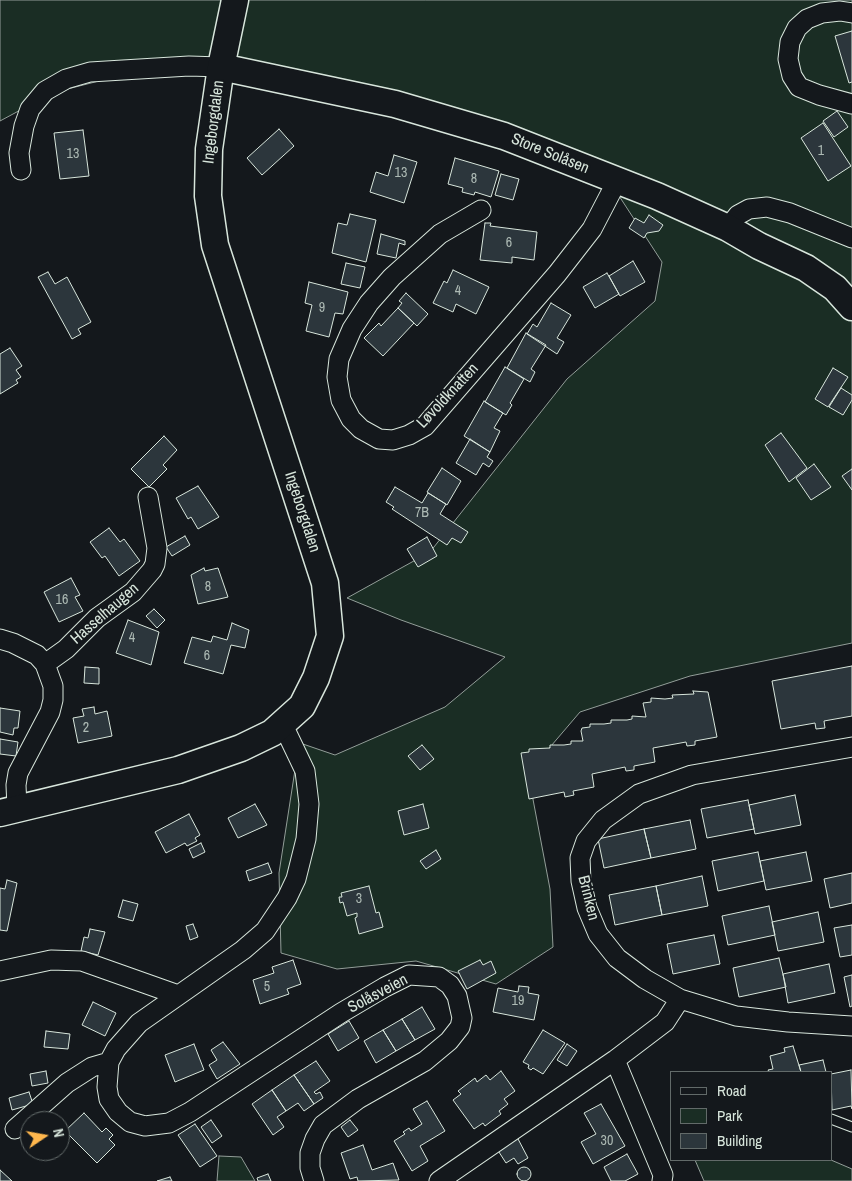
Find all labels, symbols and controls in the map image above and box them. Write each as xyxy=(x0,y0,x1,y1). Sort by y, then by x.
street label: Ingeborgdalen xyxy=(199,79,229,165)
street label: Store Solåsen xyxy=(508,130,592,178)
house number: 1 xyxy=(818,143,824,159)
house number: 13 xyxy=(67,146,79,162)
house number: 13 xyxy=(395,165,407,181)
house number: 8 xyxy=(471,171,477,187)
house number: 6 xyxy=(506,235,512,251)
house number: 4 xyxy=(455,283,461,299)
house number: 9 xyxy=(319,300,325,316)
street label: Løvoldknatten xyxy=(413,360,483,432)
street label: Ingeborgdalen xyxy=(280,469,324,555)
house number: 7B xyxy=(415,505,429,521)
street label: Hasselhaugen xyxy=(67,579,143,649)
house number: 8 xyxy=(205,579,211,595)
house number: 16 xyxy=(56,592,68,608)
house number: 4 xyxy=(129,630,135,646)
house number: 6 xyxy=(204,648,210,664)
house number: 2 xyxy=(83,720,89,736)
street label: Brinken xyxy=(573,874,603,922)
house number: 3 xyxy=(356,891,362,907)
street label: Solåsveien xyxy=(345,970,411,1018)
house number: 5 xyxy=(264,979,270,995)
house number: 19 xyxy=(512,993,524,1009)
legend xyxy=(670,1071,832,1161)
text: Road xyxy=(717,1080,746,1101)
text: Park xyxy=(717,1105,742,1126)
north arrow xyxy=(20,1111,70,1161)
text: N xyxy=(49,1127,68,1139)
text: Building xyxy=(717,1130,762,1151)
house number: 30 xyxy=(601,1133,613,1149)

